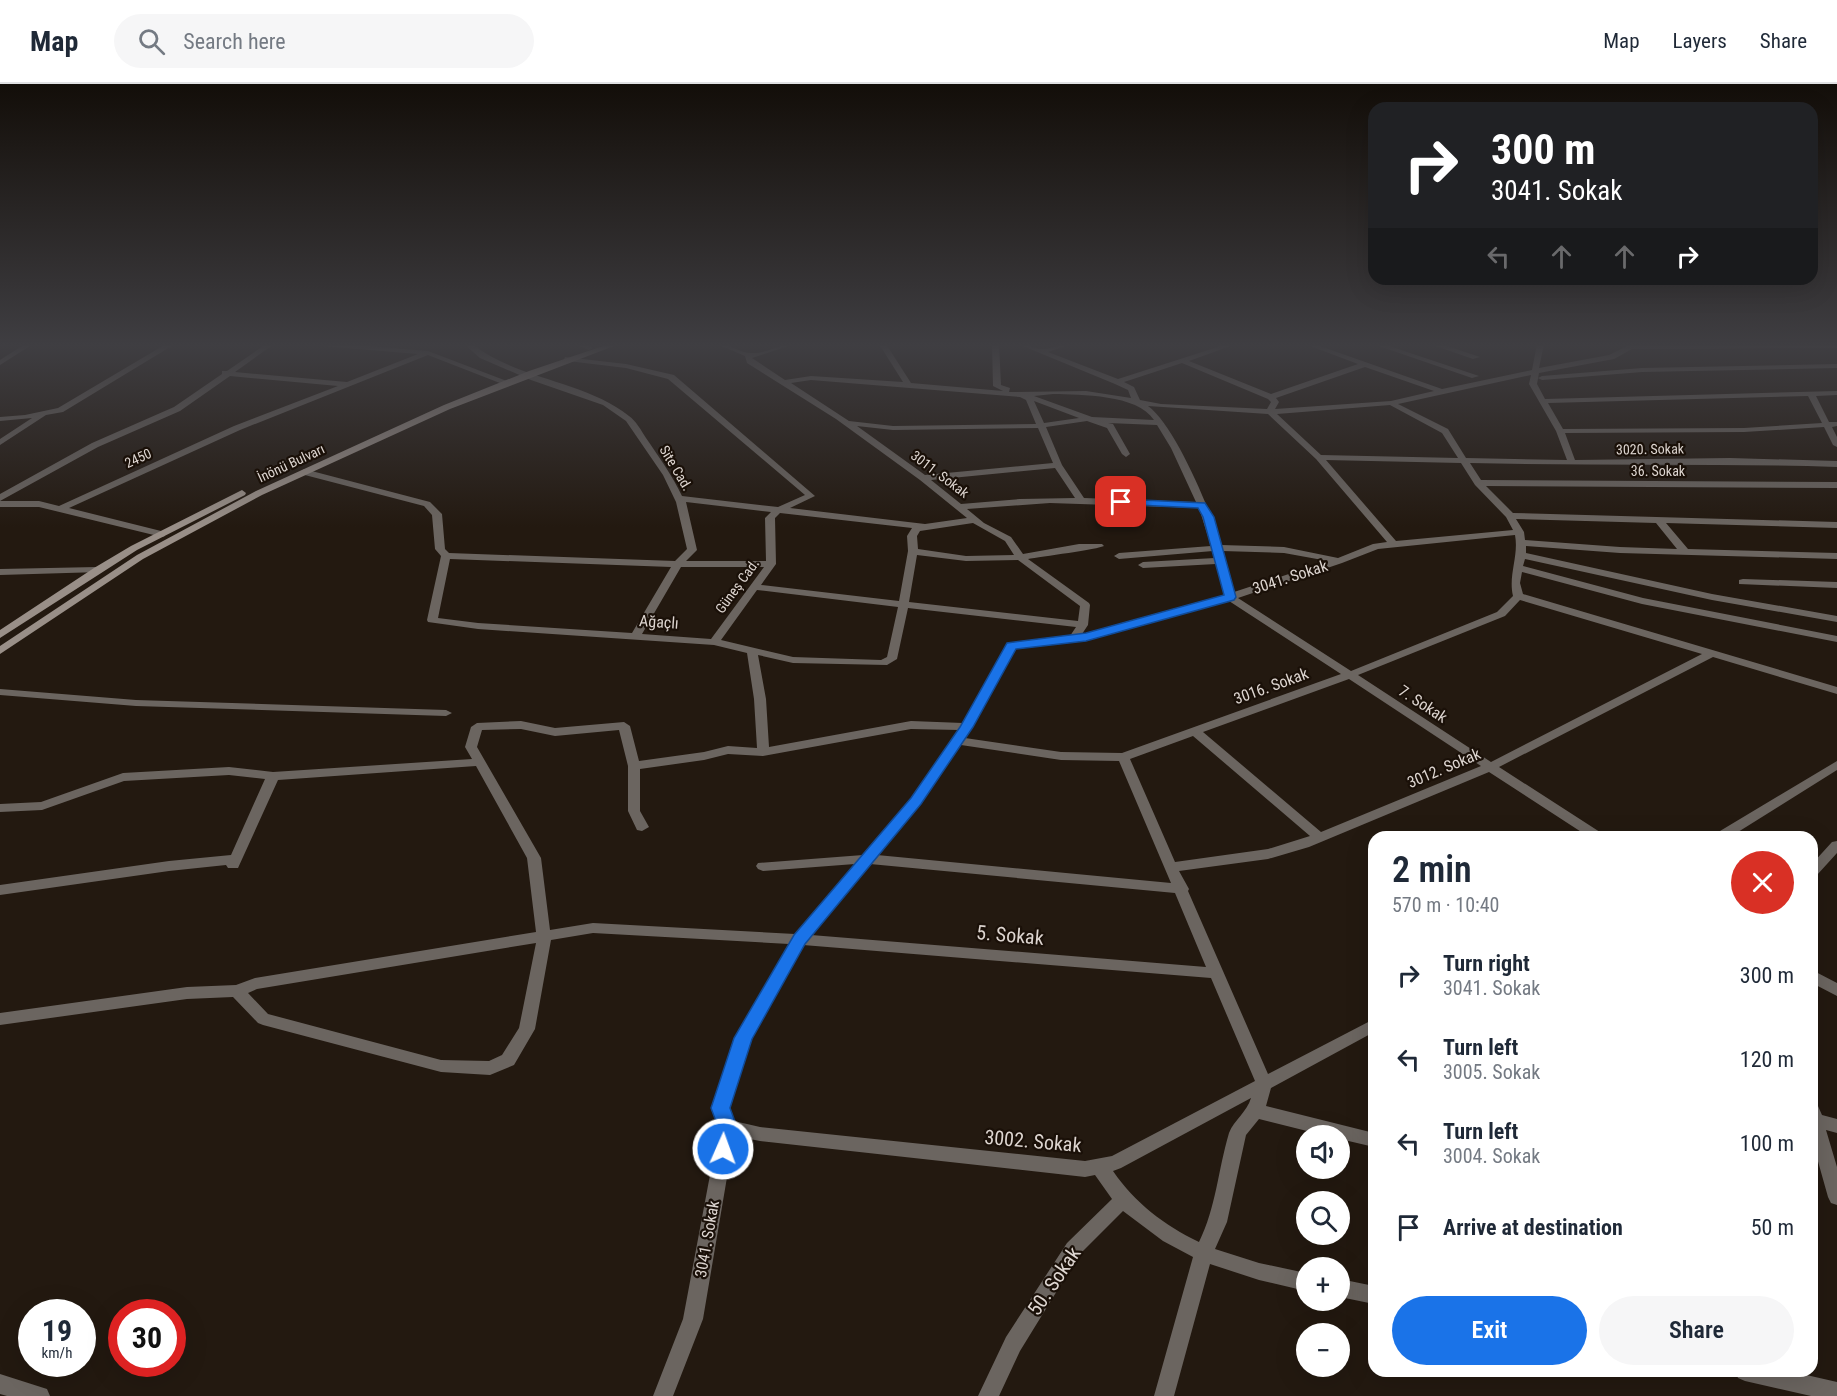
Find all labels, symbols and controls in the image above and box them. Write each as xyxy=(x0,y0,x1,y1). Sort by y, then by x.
search box xyxy=(114,14,534,68)
text: Map xyxy=(30,25,78,58)
icon: search xyxy=(135,25,168,58)
text: Search here xyxy=(183,29,286,54)
text: Map xyxy=(1603,29,1640,53)
text: Layers xyxy=(1673,29,1727,53)
text: Share xyxy=(1760,29,1807,53)
text: 300 m xyxy=(1491,125,1596,174)
icon: right xyxy=(1392,126,1470,204)
text: 3041. Sokak xyxy=(1491,175,1622,207)
icon: left xyxy=(1482,240,1515,273)
icon: ahead xyxy=(1545,240,1578,273)
icon: ahead xyxy=(1608,240,1641,273)
icon: right xyxy=(1671,240,1704,273)
street label: 3020. Sokak xyxy=(1616,440,1685,458)
street label: İnönü Bulvarı xyxy=(255,441,327,485)
street label: Site Cad. xyxy=(656,443,696,493)
street label: 2450 xyxy=(122,445,154,471)
street label: 3011. Sokak xyxy=(908,447,973,501)
street label: 36. Sokak xyxy=(1631,463,1686,479)
pin xyxy=(1095,476,1146,527)
icon: arrive xyxy=(1104,485,1137,518)
street label: Güneş Cad. xyxy=(712,556,762,616)
street label: 3041. Sokak xyxy=(1250,556,1331,598)
street label: Ağaçlı xyxy=(639,611,679,633)
street label: 3016. Sokak xyxy=(1231,663,1312,708)
street label: 7. Sokak xyxy=(1395,681,1452,727)
street label: 3012. Sokak xyxy=(1404,744,1484,792)
text: 2 min xyxy=(1392,849,1472,891)
button: close xyxy=(1731,851,1794,914)
text: 570 m · 10:40 xyxy=(1392,893,1499,917)
street label: 5. Sokak xyxy=(975,920,1045,950)
text: Turn right xyxy=(1443,951,1530,976)
icon: right xyxy=(1392,959,1425,992)
text: 300 m xyxy=(1740,963,1794,988)
text: 3041. Sokak xyxy=(1443,976,1540,1000)
text: Turn left xyxy=(1443,1035,1518,1060)
icon: left xyxy=(1392,1043,1425,1076)
text: 120 m xyxy=(1740,1047,1794,1072)
text: 3005. Sokak xyxy=(1443,1060,1540,1084)
position arrow xyxy=(691,1117,755,1181)
text: Turn left xyxy=(1443,1119,1518,1144)
street label: 3002. Sokak xyxy=(983,1125,1083,1157)
map controls xyxy=(1296,1125,1350,1377)
button: sound xyxy=(1296,1125,1350,1179)
icon: left xyxy=(1392,1127,1425,1160)
text: 100 m xyxy=(1740,1131,1794,1156)
text: 3004. Sokak xyxy=(1443,1144,1540,1168)
button: search xyxy=(1296,1191,1350,1245)
street label: 3041. Sokak xyxy=(691,1198,723,1279)
icon: arrive xyxy=(1392,1211,1425,1244)
text: Arrive at destination xyxy=(1443,1215,1623,1240)
text: 50 m xyxy=(1751,1215,1794,1240)
street label: 50. Sokak xyxy=(1022,1242,1086,1320)
button: + xyxy=(1296,1257,1350,1311)
button: Exit xyxy=(1392,1296,1587,1365)
button: Share xyxy=(1599,1296,1794,1365)
speed limit sign: 30 xyxy=(108,1299,186,1377)
text: 19 xyxy=(42,1313,72,1348)
button: − xyxy=(1296,1323,1350,1377)
text: km/h xyxy=(42,1344,72,1362)

